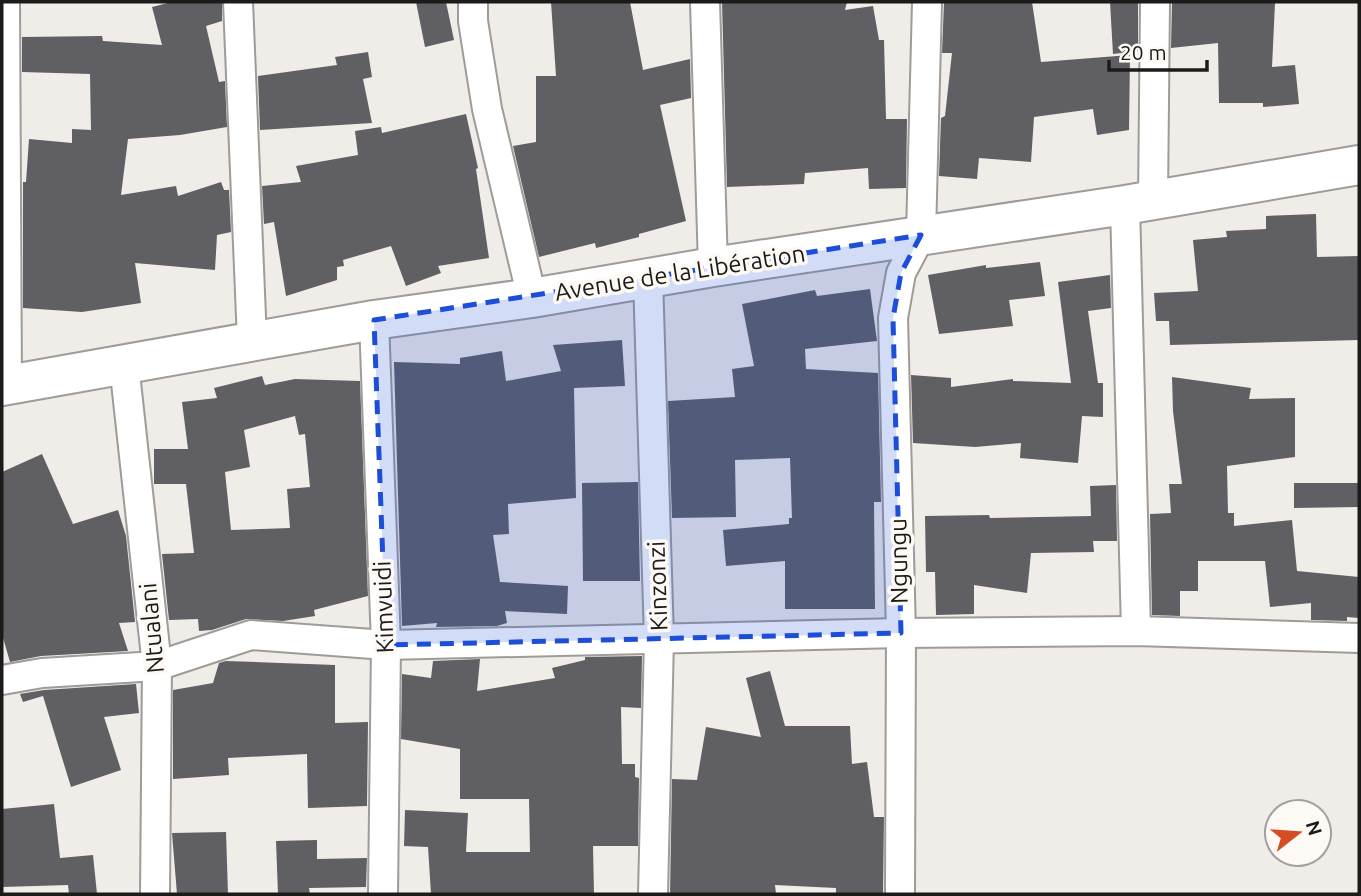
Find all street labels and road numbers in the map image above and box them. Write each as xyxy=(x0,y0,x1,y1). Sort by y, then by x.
street label: Avenue de la Libération xyxy=(553,239,807,306)
street label: Ngungu xyxy=(884,518,913,604)
street label: Kinzonzi xyxy=(642,541,673,631)
street label: Kimvuidi xyxy=(368,560,399,654)
street label: Ntualani xyxy=(134,582,169,674)

